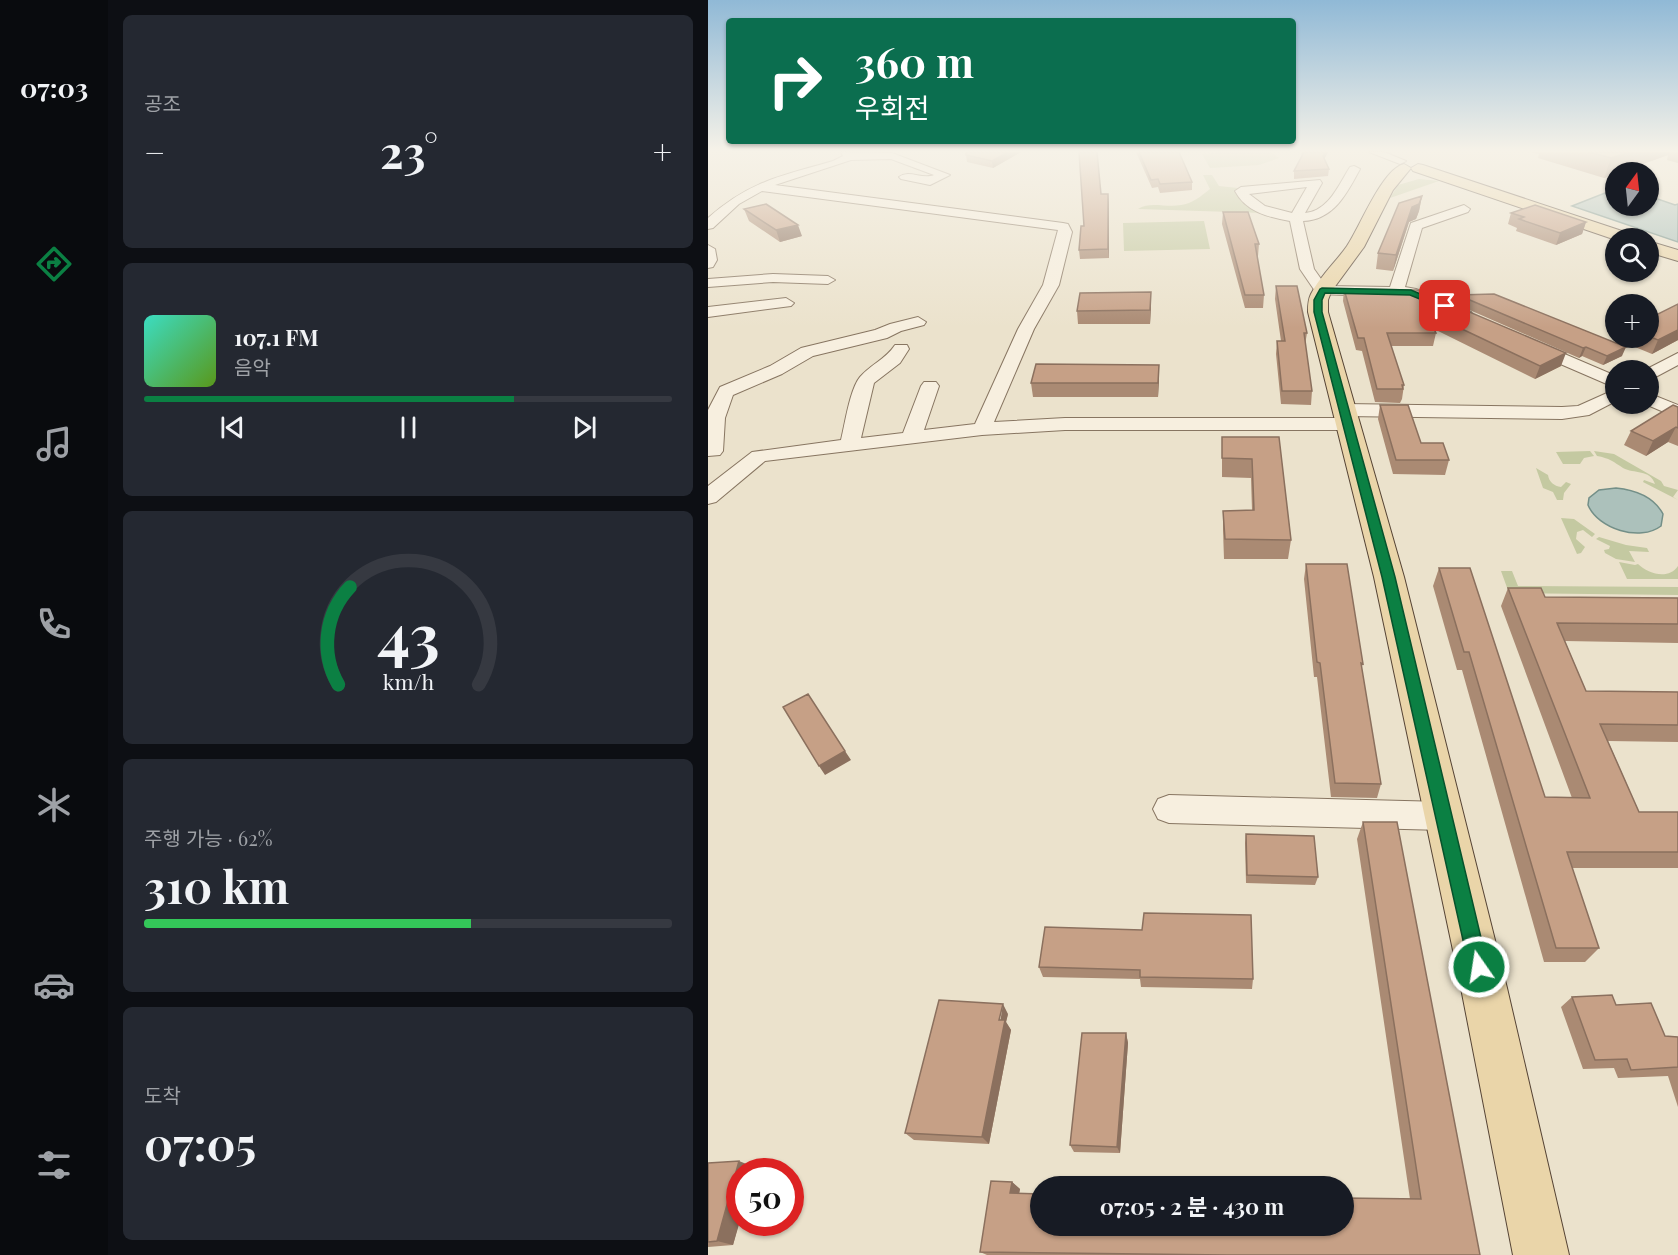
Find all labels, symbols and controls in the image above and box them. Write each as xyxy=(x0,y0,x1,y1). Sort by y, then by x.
text: 360 m xyxy=(855,33,974,89)
icon: right xyxy=(756,42,834,120)
text: 07:03 xyxy=(20,69,88,105)
text: 공조 xyxy=(144,89,181,116)
text: 우회전 xyxy=(855,89,930,125)
text: 23° xyxy=(380,120,438,180)
text: − xyxy=(144,129,165,173)
text: + xyxy=(653,129,672,173)
north arrow xyxy=(1605,162,1659,216)
map controls xyxy=(1605,162,1659,414)
button: search xyxy=(1605,228,1659,282)
icon: directions xyxy=(33,243,75,285)
pin xyxy=(1419,280,1470,331)
icon: arrive xyxy=(1428,289,1461,322)
button: + xyxy=(1605,294,1659,348)
text: 107.1 FM xyxy=(234,322,319,352)
text: 음악 xyxy=(234,353,271,380)
button: − xyxy=(1605,360,1659,414)
icon: previous xyxy=(216,411,249,444)
icon: pause xyxy=(392,411,425,444)
icon: next xyxy=(568,411,601,444)
icon: music xyxy=(33,423,75,465)
text: 43 xyxy=(377,591,439,675)
icon: phone xyxy=(33,603,75,645)
text: km/h xyxy=(382,667,434,695)
icon: climate xyxy=(33,784,75,826)
text: 주행 가능 · 62% xyxy=(144,824,273,851)
text: 310 km xyxy=(144,855,289,915)
position arrow xyxy=(1447,935,1511,999)
icon: car xyxy=(33,964,75,1006)
text: 도착 xyxy=(144,1081,181,1108)
text: 07:05 xyxy=(144,1112,256,1172)
icon: filters xyxy=(33,1144,75,1186)
speed limit sign: 50 xyxy=(726,1158,804,1236)
text: 07:05 · 2 분 · 430 m xyxy=(1100,1191,1284,1221)

